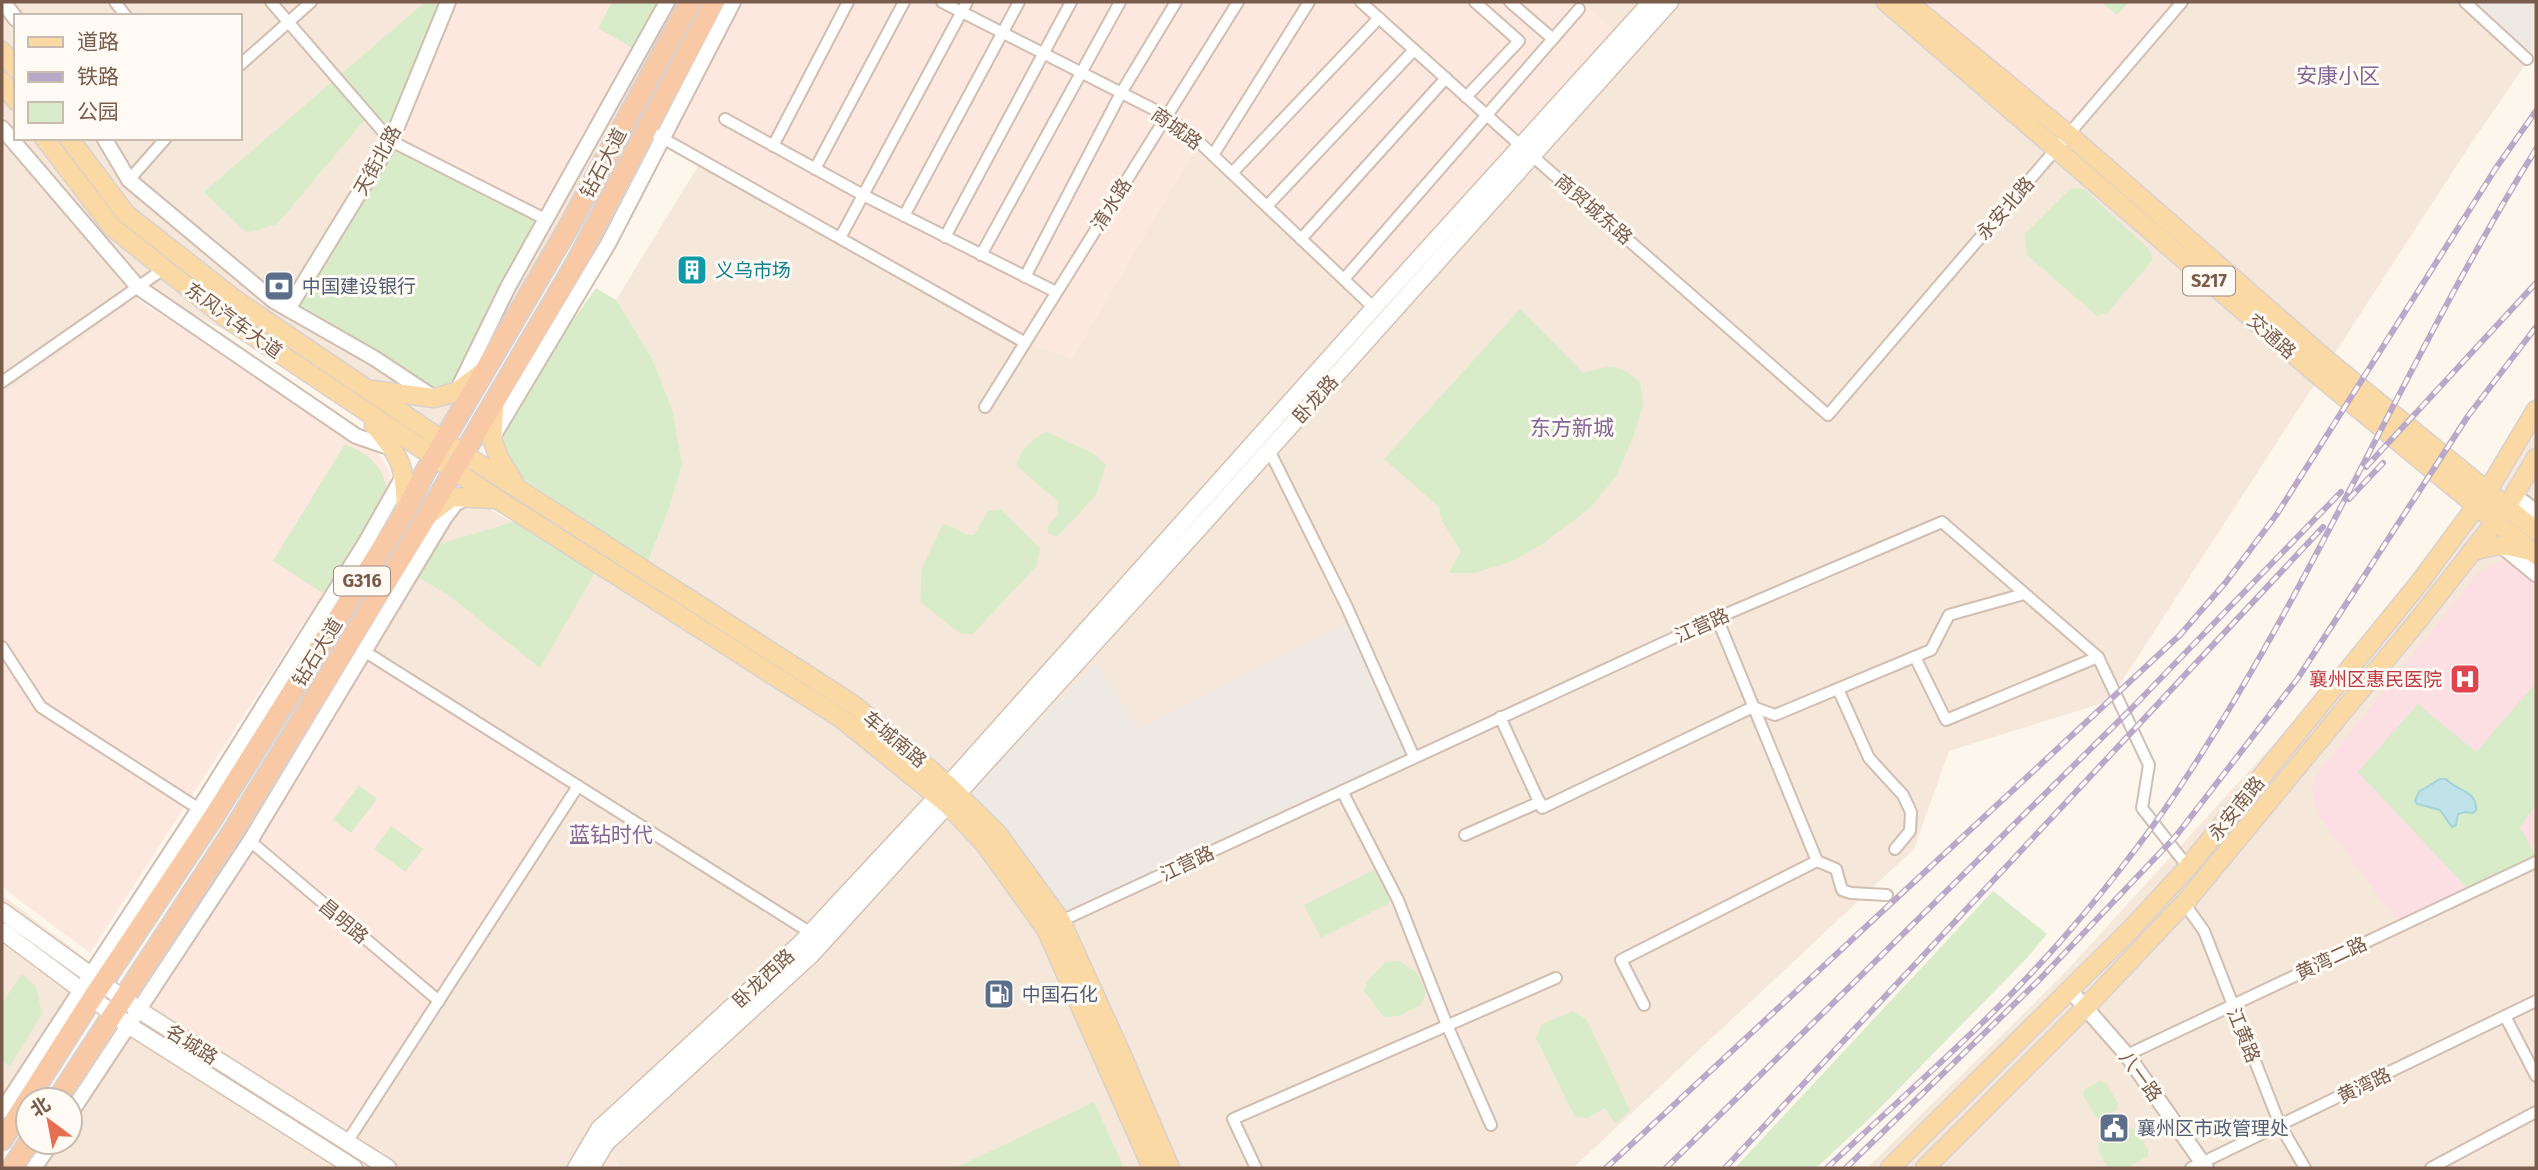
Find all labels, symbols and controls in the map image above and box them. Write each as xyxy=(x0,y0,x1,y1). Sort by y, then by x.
legend xyxy=(14,14,242,140)
text: 道路 xyxy=(77,29,119,55)
district label: 安康小区 xyxy=(2296,63,2380,89)
text: 铁路 xyxy=(77,64,119,90)
text: 公园 xyxy=(77,99,119,125)
street label: 商城路 xyxy=(1147,102,1207,154)
street label: 天街北路 xyxy=(349,121,406,199)
street label: 钻石大道 xyxy=(575,124,631,202)
street label: 商贸城东路 xyxy=(1550,170,1637,249)
street label: 永安北路 xyxy=(1972,172,2039,245)
street label: 淯水路 xyxy=(1087,174,1136,235)
building icon: 义乌市场 xyxy=(675,253,709,287)
place label: 义乌市场 xyxy=(715,259,791,282)
road number: S217 xyxy=(2183,267,2235,296)
bank icon: 中国建设银行 xyxy=(262,269,296,303)
place label: 中国建设银行 xyxy=(302,275,416,298)
street label: 东风汽车大道 xyxy=(181,278,287,363)
street label: 交通路 xyxy=(2243,309,2301,364)
street label: 卧龙路 xyxy=(1288,370,1343,428)
district label: 东方新城 xyxy=(1530,415,1614,441)
road number: G316 xyxy=(334,566,390,596)
street label: 江营路 xyxy=(1671,603,1733,648)
street label: 钻石大道 xyxy=(288,614,347,691)
hospital icon: 襄州区惠民医院 xyxy=(2448,662,2482,696)
place label: 襄州区惠民医院 xyxy=(2309,668,2442,691)
street label: 车城南路 xyxy=(858,706,931,773)
street label: 永安南路 xyxy=(2204,772,2269,845)
district label: 蓝钻时代 xyxy=(569,822,653,848)
street label: 江营路 xyxy=(1157,841,1218,886)
street label: 昌明路 xyxy=(314,894,373,949)
street label: 黄湾二路 xyxy=(2292,932,2371,985)
street label: 卧龙西路 xyxy=(728,944,799,1013)
fuel station icon: 中国石化 xyxy=(982,977,1016,1011)
place label: 中国石化 xyxy=(1022,983,1098,1006)
street label: 江黄路 xyxy=(2222,1004,2265,1066)
street label: 名城路 xyxy=(161,1020,222,1069)
street label: 八一路 xyxy=(2115,1046,2167,1106)
street label: 黄湾路 xyxy=(2334,1063,2395,1108)
north arrow xyxy=(14,1086,84,1156)
text: 北 xyxy=(26,1092,54,1122)
public building icon: 襄州区市政管理处 xyxy=(2097,1111,2131,1145)
place label: 襄州区市政管理处 xyxy=(2137,1117,2289,1140)

